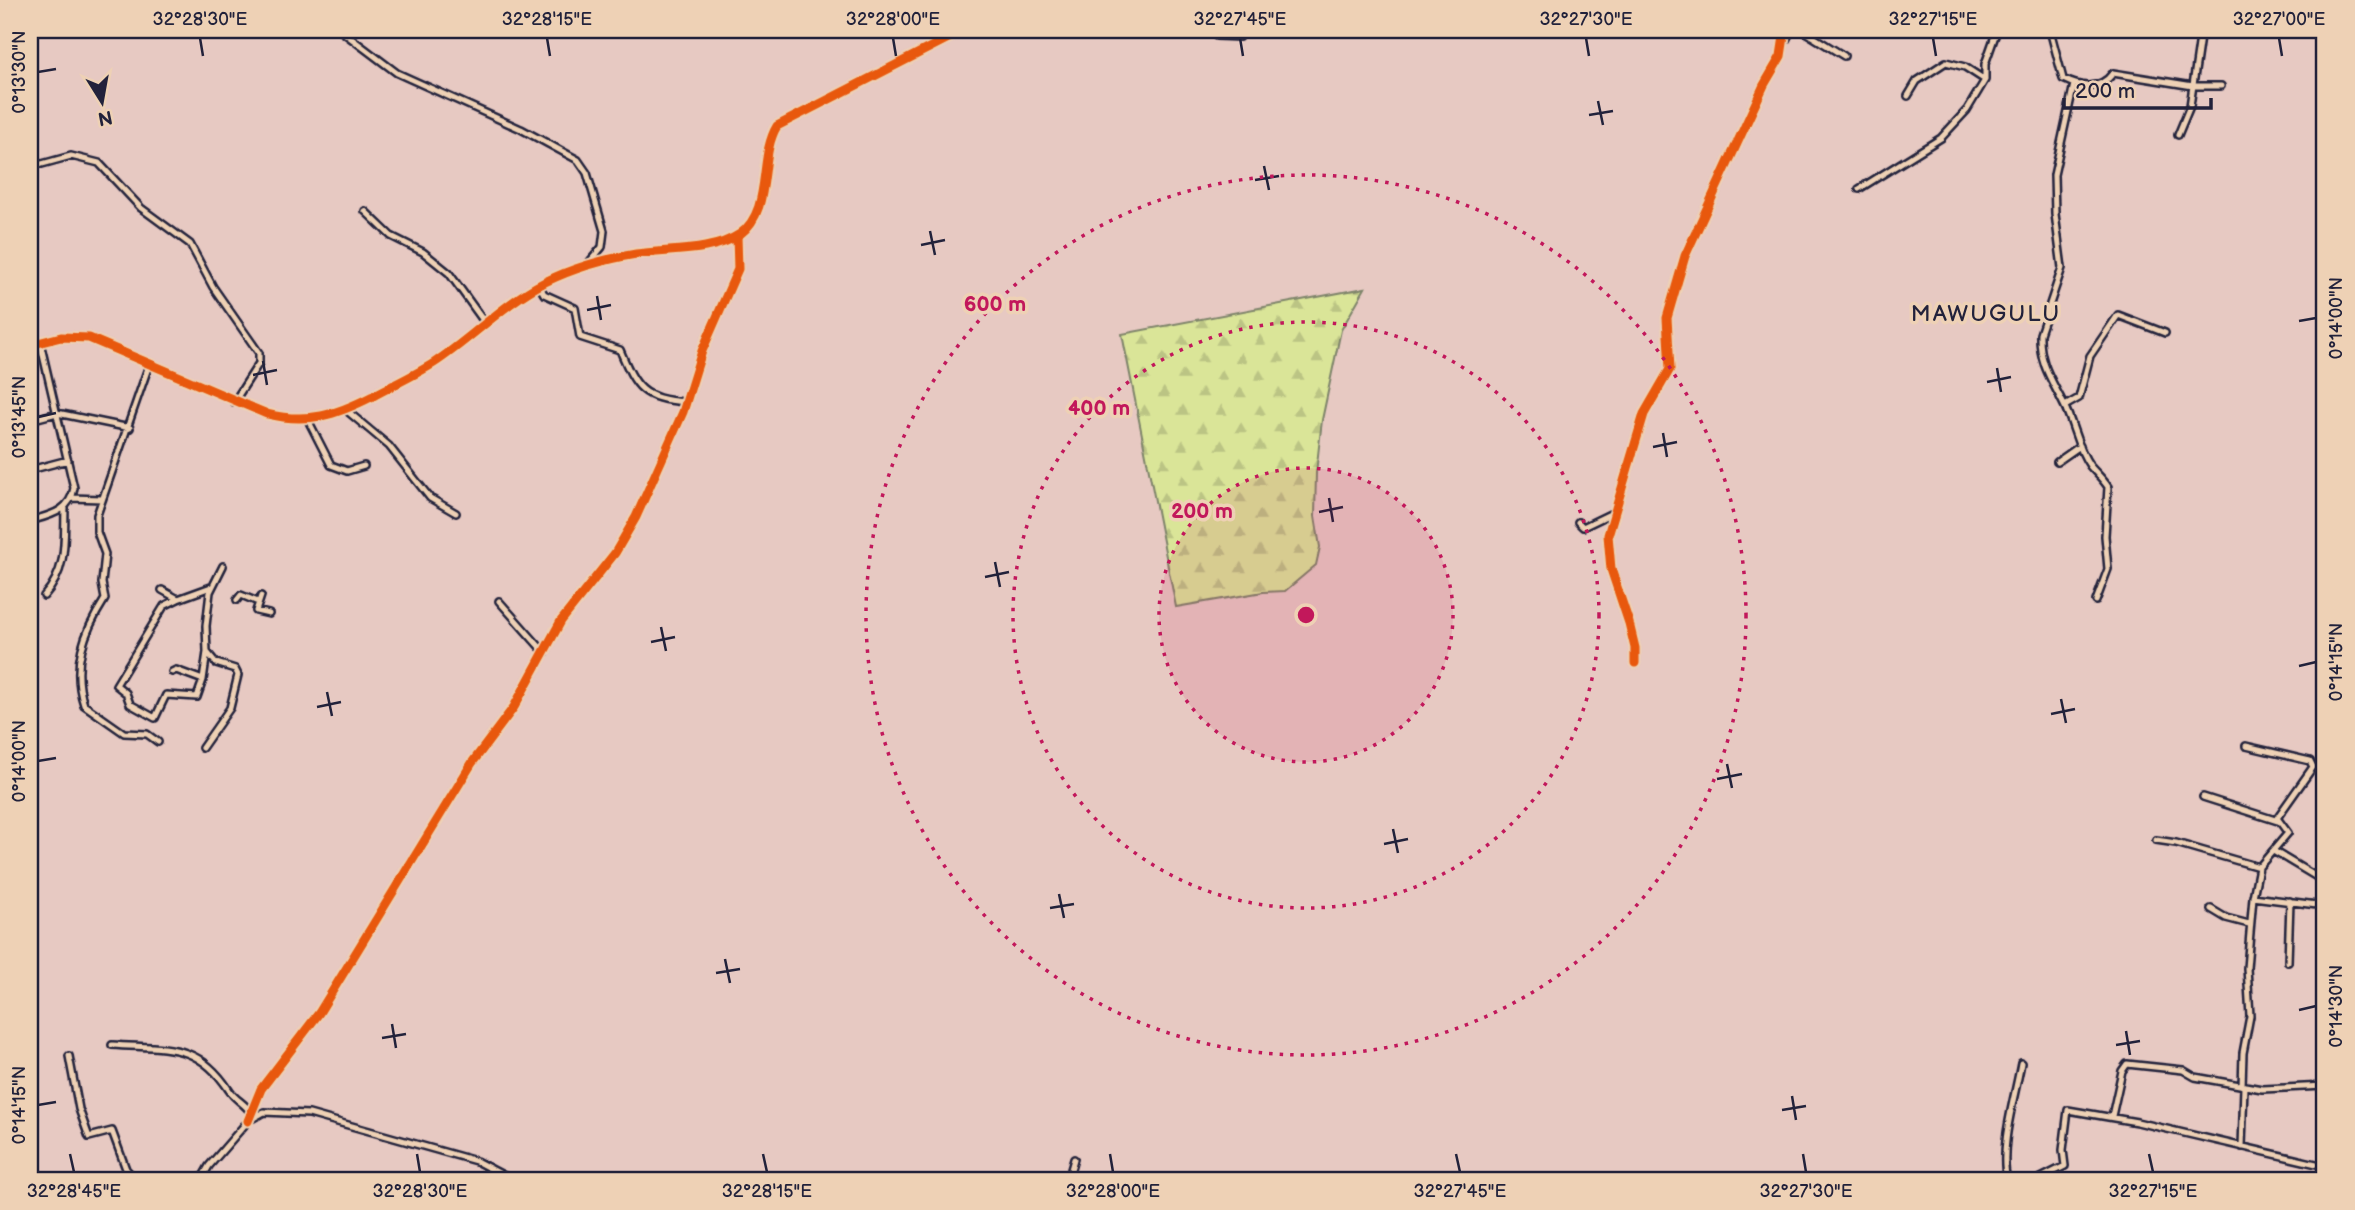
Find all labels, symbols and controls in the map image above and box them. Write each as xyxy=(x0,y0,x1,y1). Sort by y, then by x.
text: 32°28'30"E xyxy=(153,9,248,30)
text: 32°28'15"E xyxy=(502,9,592,30)
text: 32°28'00"E xyxy=(846,9,940,30)
text: 32°27'45"E xyxy=(1194,9,1287,30)
text: 32°27'30"E xyxy=(1539,9,1633,30)
text: 32°27'15"E xyxy=(1889,9,1978,30)
text: 32°27'00"E xyxy=(2233,9,2325,30)
text: 0°13'30"N xyxy=(9,31,30,113)
north arrow xyxy=(66,66,136,136)
scale bar xyxy=(2064,66,2212,110)
text: 200 m xyxy=(2075,79,2135,104)
text: N xyxy=(96,105,114,130)
text: 0°14'00"N xyxy=(2326,277,2347,359)
text: 600 m xyxy=(964,292,1026,317)
district label: MAWUGULU xyxy=(1911,300,2061,328)
text: 0°13'45"N xyxy=(9,376,30,458)
text: 400 m xyxy=(1068,396,1130,421)
text: 200 m xyxy=(1171,499,1233,524)
centre of rings xyxy=(1294,603,1318,627)
text: 0°14'15"N xyxy=(2326,623,2347,701)
text: 0°14'00"N xyxy=(9,720,30,802)
text: 0°14'30"N xyxy=(2326,965,2347,1047)
text: 0°14'15"N xyxy=(9,1066,30,1144)
text: 32°28'45"E xyxy=(27,1181,121,1202)
text: 32°28'30"E xyxy=(373,1181,468,1202)
text: 32°28'15"E xyxy=(722,1181,812,1202)
text: 32°28'00"E xyxy=(1066,1181,1160,1202)
text: 32°27'45"E xyxy=(1414,1181,1507,1202)
text: 32°27'30"E xyxy=(1759,1181,1853,1202)
text: 32°27'15"E xyxy=(2109,1181,2198,1202)

